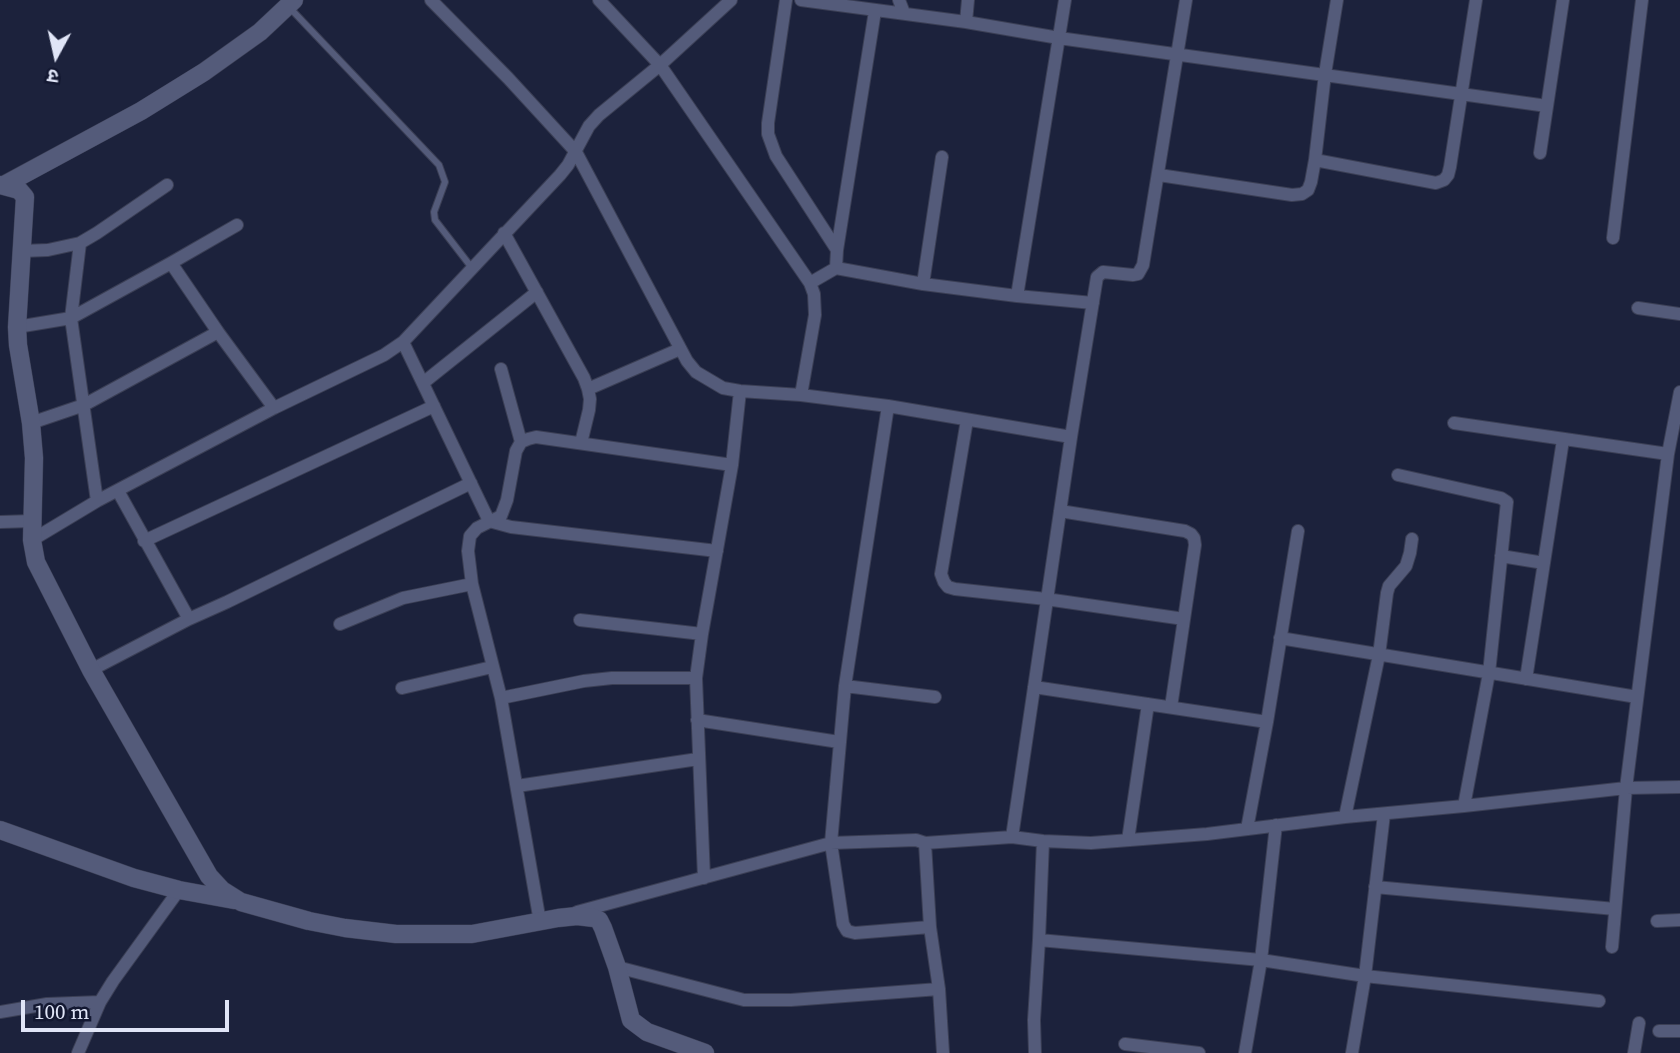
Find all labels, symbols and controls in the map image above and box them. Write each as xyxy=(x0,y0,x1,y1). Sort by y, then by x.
north arrow xyxy=(21,21,91,91)
text: उ xyxy=(46,63,60,90)
scale bar xyxy=(24,986,233,1030)
text: 100 m xyxy=(34,997,89,1026)

